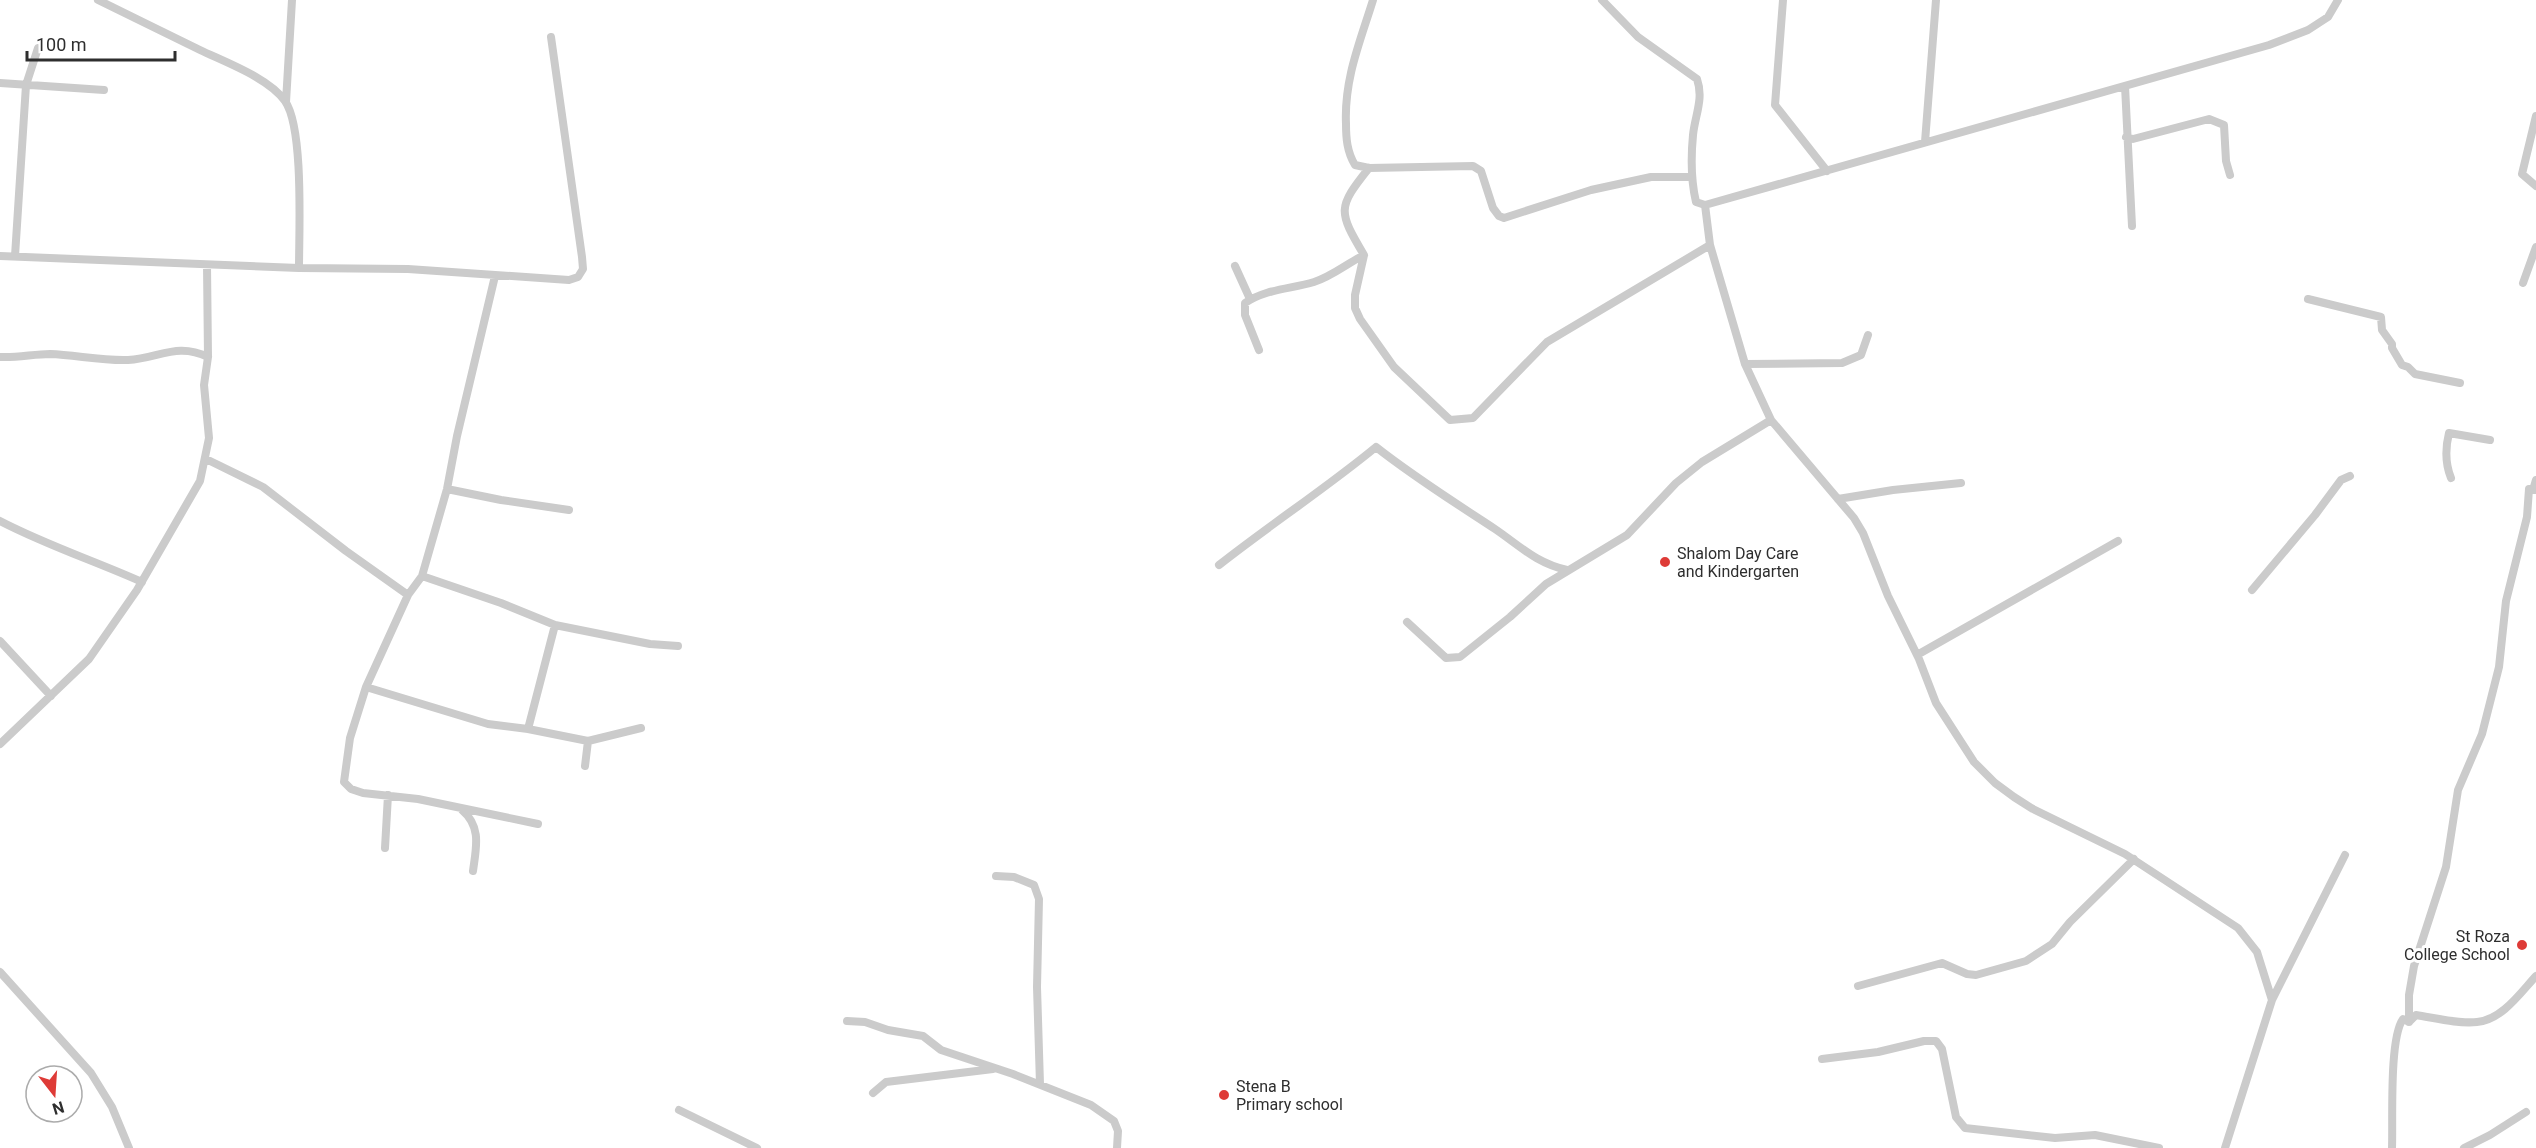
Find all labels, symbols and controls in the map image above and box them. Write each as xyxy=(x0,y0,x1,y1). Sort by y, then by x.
scale bar xyxy=(27,24,176,62)
text: 100 m xyxy=(36,34,87,55)
place label: Shalom Day Care and Kindergarten xyxy=(1677,544,1799,581)
marker: Shalom Day Care and Kindergarten xyxy=(1658,555,1672,569)
place label: St Roza College School xyxy=(2404,927,2510,964)
marker: St Roza College School xyxy=(2515,938,2529,952)
north arrow xyxy=(24,1064,84,1124)
place label: Stena B Primary school xyxy=(1236,1077,1343,1114)
marker: Stena B Primary school xyxy=(1217,1088,1231,1102)
text: N xyxy=(50,1097,66,1119)

